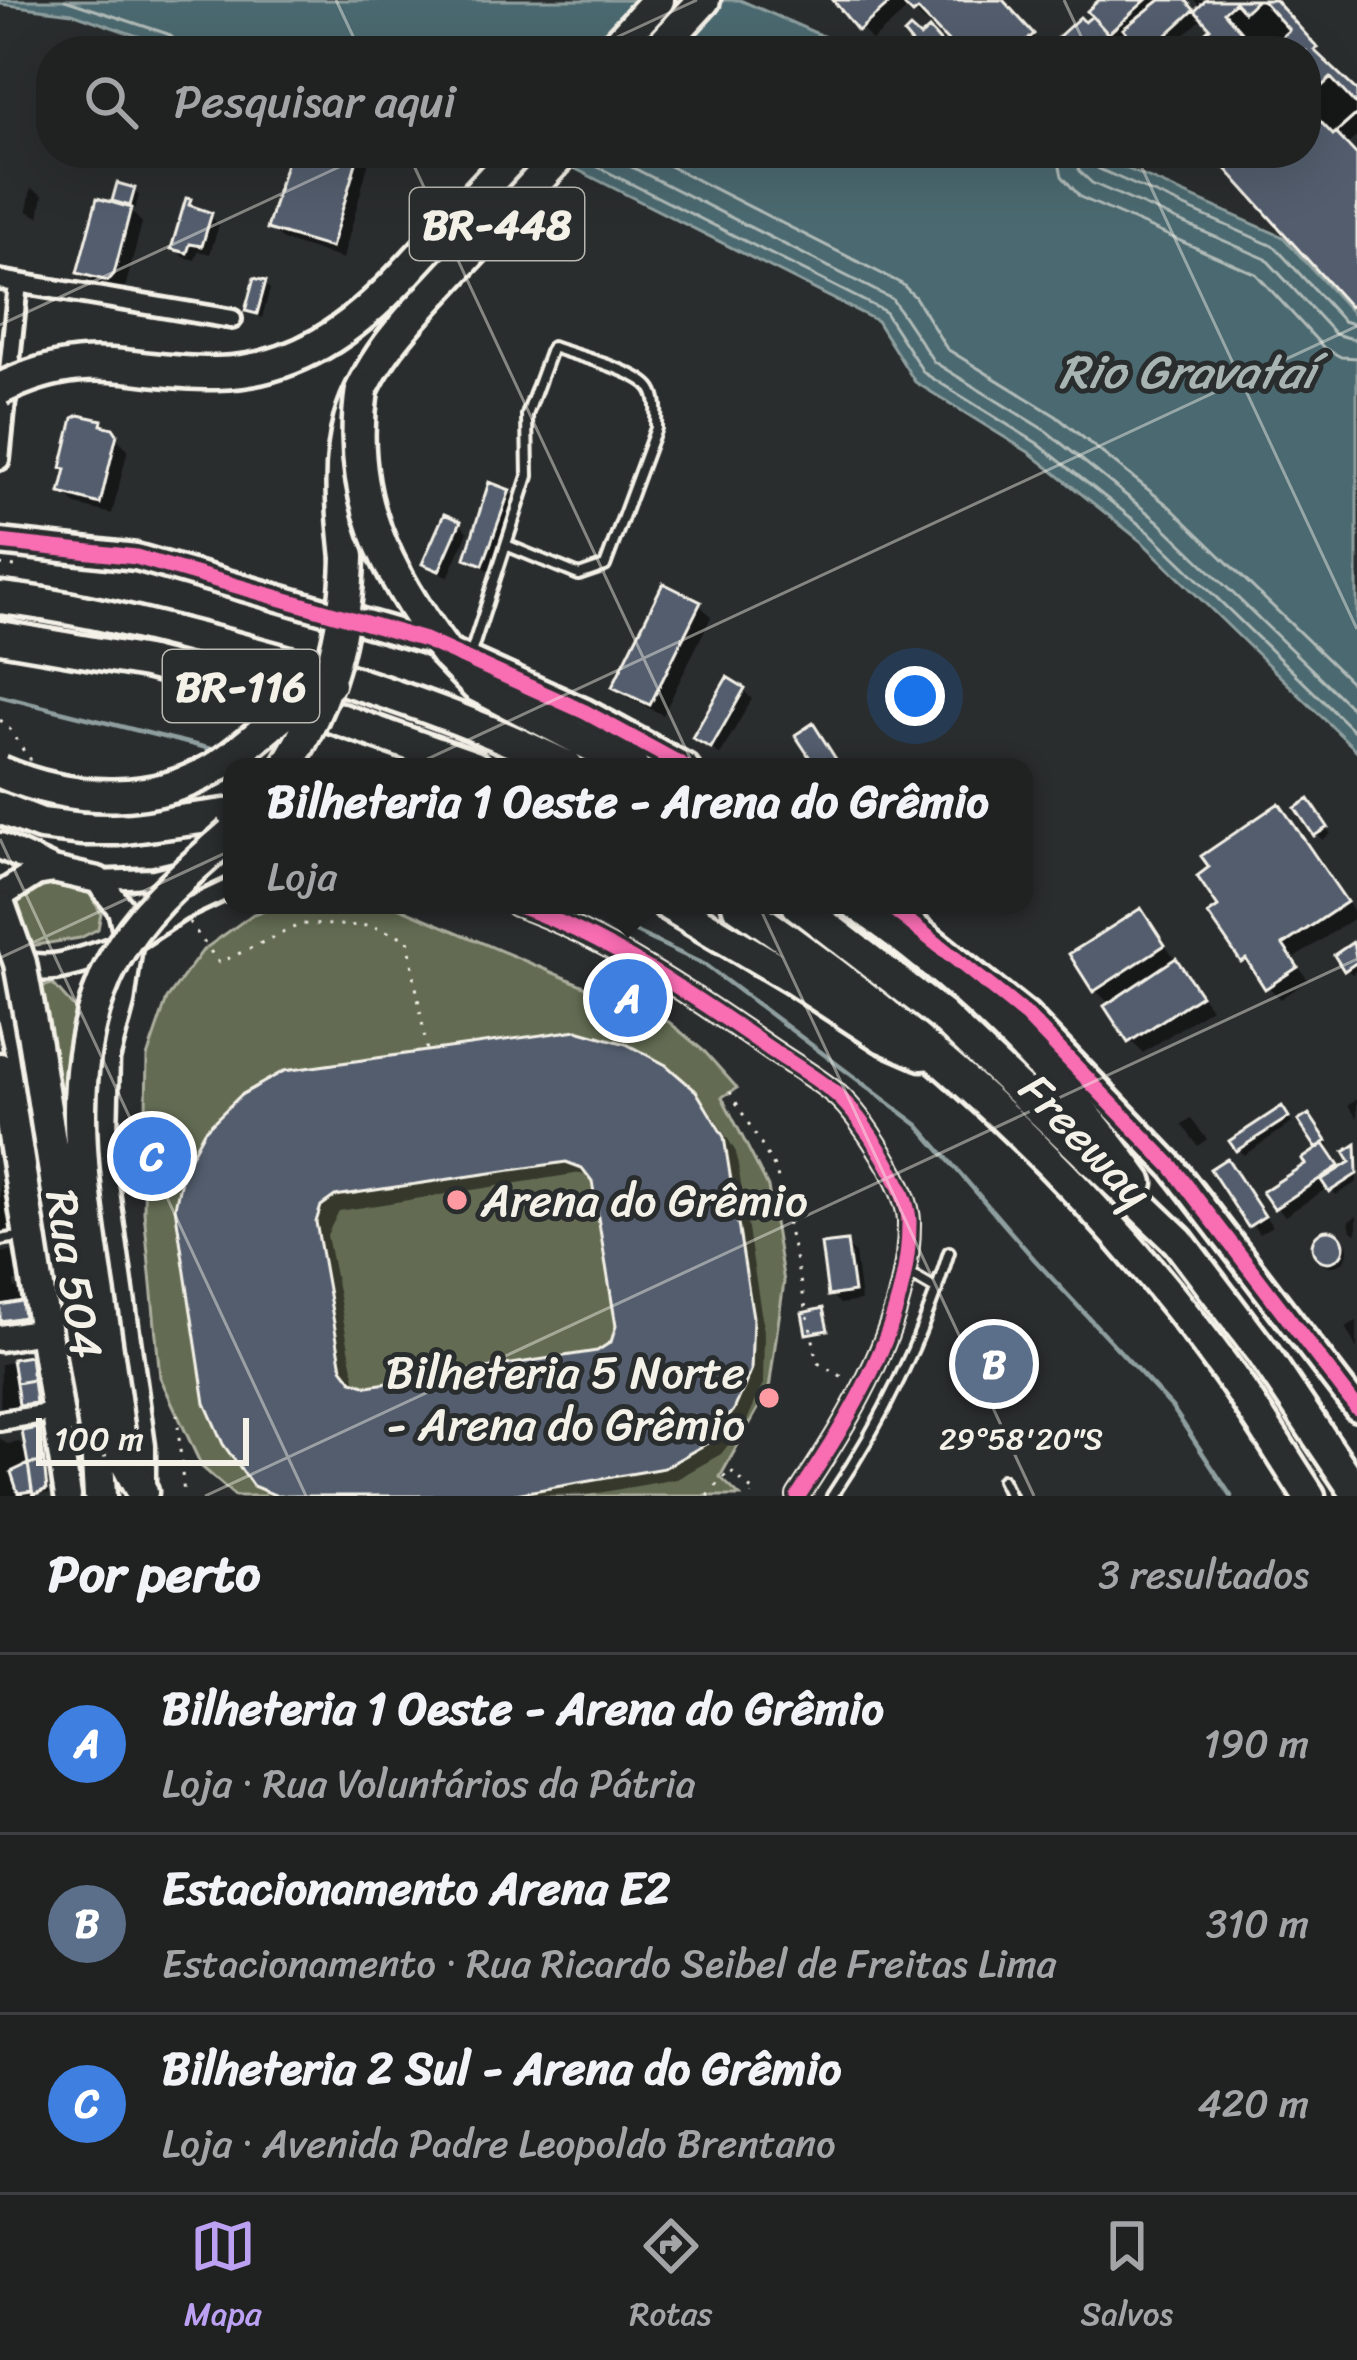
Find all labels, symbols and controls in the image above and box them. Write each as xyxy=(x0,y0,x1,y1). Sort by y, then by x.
search box xyxy=(36,36,1321,168)
text: Pesquisar aqui xyxy=(174,62,456,142)
icon: search xyxy=(78,69,144,135)
road number: BR-448 xyxy=(410,188,584,260)
water label: Rio Gravataí xyxy=(1059,329,1329,414)
road number: BR-116 xyxy=(163,650,319,722)
your location xyxy=(885,666,945,726)
popup xyxy=(223,758,1033,914)
text: Bilheteria 1 Oeste - Arena do Grêmio xyxy=(267,762,989,842)
text: Loja xyxy=(267,842,337,911)
pin: A xyxy=(589,953,667,1043)
street label: Freeway xyxy=(999,1053,1172,1229)
pin: C xyxy=(113,1111,191,1201)
place label: Arena do Grêmio xyxy=(480,1161,808,1241)
street label: Rua 504 xyxy=(21,1184,127,1364)
marker: Arena do Grêmio xyxy=(444,1187,470,1213)
pin: B xyxy=(955,1319,1033,1409)
place label: Bilheteria 5 Norte - Arena do Grêmio xyxy=(386,1333,745,1465)
marker: Bilheteria 5 Norte - Arena do Grêmio xyxy=(756,1385,782,1411)
text: 100 m xyxy=(54,1410,144,1468)
scale bar xyxy=(36,1412,249,1465)
text: 29°58'20"S xyxy=(939,1412,1103,1466)
text: Por perto xyxy=(48,1529,261,1619)
text: 3 resultados xyxy=(1098,1540,1309,1609)
text: Bilheteria 1 Oeste - Arena do Grêmio xyxy=(162,1669,884,1749)
text: A xyxy=(74,1709,100,1778)
text: 190 m xyxy=(1204,1709,1309,1778)
text: Loja · Rua Voluntários da Pátria xyxy=(162,1749,696,1818)
text: Estacionamento Arena E2 xyxy=(162,1849,670,1929)
text: B xyxy=(75,1889,99,1958)
text: 310 m xyxy=(1206,1889,1309,1958)
text: Estacionamento · Rua Ricardo Seibel de Freitas Lima xyxy=(162,1929,1056,1998)
text: Bilheteria 2 Sul - Arena do Grêmio xyxy=(162,2029,841,2109)
text: C xyxy=(75,2069,99,2138)
text: 420 m xyxy=(1197,2069,1309,2138)
text: Loja · Avenida Padre Leopoldo Brentano xyxy=(162,2109,836,2178)
tab: Mapa xyxy=(184,2213,262,2343)
tab: Rotas xyxy=(630,2213,713,2343)
tab: Salvos xyxy=(1081,2213,1173,2343)

